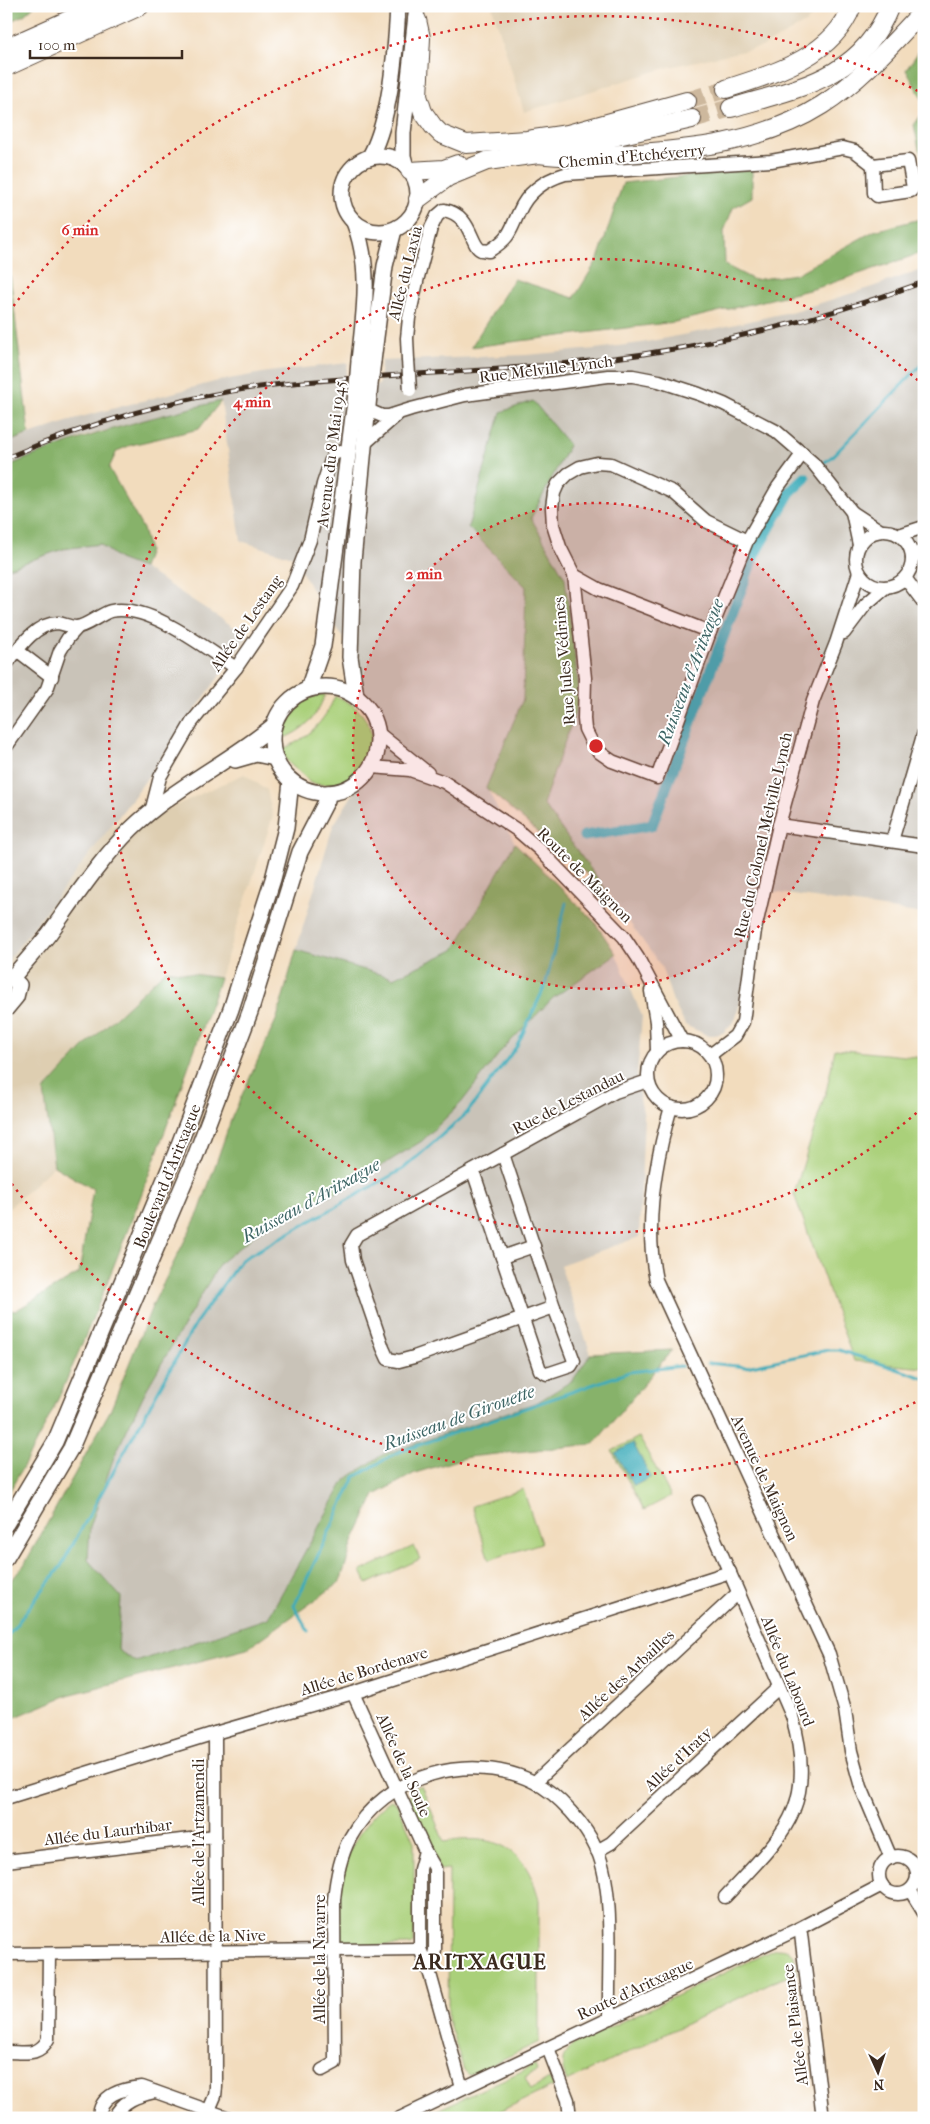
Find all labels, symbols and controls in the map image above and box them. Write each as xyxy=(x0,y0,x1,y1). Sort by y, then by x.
scale bar xyxy=(30,28,182,60)
text: 100 m xyxy=(38,36,76,54)
street label: Chemin d'Etchéverry xyxy=(558,140,707,172)
text: 6 min xyxy=(62,221,99,239)
street label: Allée du Laxia xyxy=(384,223,426,323)
street label: Rue Melville-Lynch xyxy=(478,351,614,387)
street label: Avenue du 8 Mai 1945 xyxy=(312,379,349,529)
text: 4 min xyxy=(232,393,271,411)
text: 2 min xyxy=(406,565,443,583)
street label: Allée de Lestang xyxy=(205,571,286,676)
water label: Ruisseau d'Aritxague xyxy=(653,595,729,749)
street label: Rue Jules Védrines xyxy=(549,596,579,726)
street label: Rue du Colonel Melville Lynch xyxy=(730,730,796,940)
centre of rings xyxy=(587,737,605,755)
street label: Route de Maignon xyxy=(533,823,637,927)
street label: Rue de Lestandau xyxy=(509,1066,627,1138)
street label: Boulevard d'Aritxague xyxy=(129,1101,205,1251)
water label: Ruisseau d'Aritxague xyxy=(237,1154,384,1248)
water label: Ruisseau de Girouette xyxy=(380,1381,538,1455)
street label: Avenue de Maignon xyxy=(727,1411,803,1545)
street label: Allée du Labourd xyxy=(757,1612,819,1729)
street label: Allée des Arbailles xyxy=(573,1626,678,1725)
street label: Allée de Bordenave xyxy=(297,1643,430,1700)
street label: Allée de la Soule xyxy=(372,1709,435,1820)
street label: Allée d'Iraty xyxy=(640,1723,716,1796)
street label: Allée de l'Artzamendi xyxy=(189,1758,208,1906)
street label: Allée du Laurhibar xyxy=(42,1815,173,1849)
street label: Allée de la Navarre xyxy=(310,1894,329,2025)
street label: Allée de la Nive xyxy=(159,1926,266,1946)
district label: ARITXAGUE xyxy=(411,1950,547,1974)
street label: Route d'Aritxague xyxy=(574,1954,696,2024)
street label: Allée de Plaisance xyxy=(778,1963,812,2088)
north arrow xyxy=(852,2046,902,2096)
text: N xyxy=(873,2076,884,2093)

